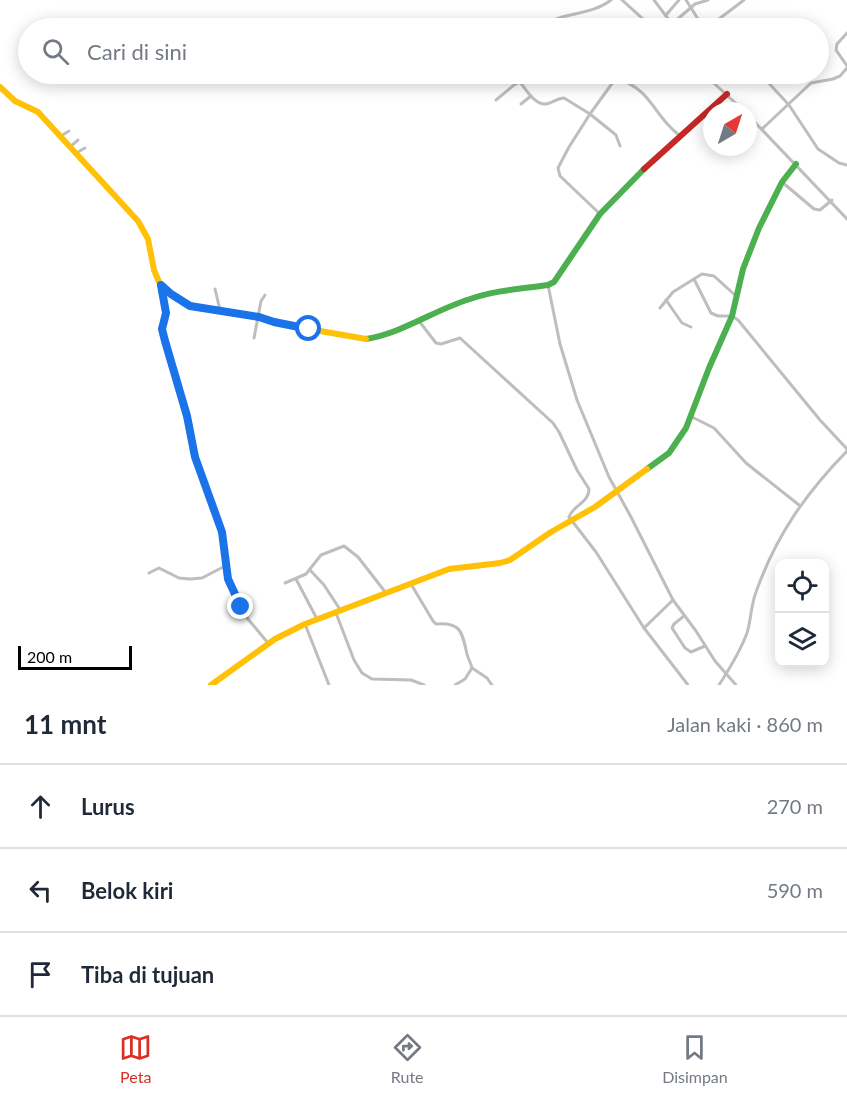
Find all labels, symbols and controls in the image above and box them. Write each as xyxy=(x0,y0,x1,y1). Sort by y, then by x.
search box xyxy=(18,18,829,84)
icon: search xyxy=(39,35,72,68)
text: Cari di sini xyxy=(87,38,187,65)
north arrow xyxy=(703,102,757,156)
route start xyxy=(295,315,321,341)
map controls xyxy=(775,559,829,667)
button: locate xyxy=(775,559,829,613)
route end xyxy=(227,593,253,619)
button: layers xyxy=(775,613,829,667)
scale bar xyxy=(18,643,132,670)
text: 200 m xyxy=(27,647,72,666)
text: 11 mnt xyxy=(24,708,106,740)
text: Jalan kaki · 860 m xyxy=(667,712,823,736)
icon: ahead xyxy=(24,790,57,823)
text: Lurus xyxy=(81,793,135,820)
text: 270 m xyxy=(767,794,823,818)
icon: left xyxy=(24,874,57,907)
text: Belok kiri xyxy=(81,877,173,904)
text: 590 m xyxy=(767,878,823,902)
icon: arrive xyxy=(24,958,57,991)
text: Tiba di tujuan xyxy=(81,961,214,988)
tab: Peta xyxy=(119,1031,152,1086)
tab: Rute xyxy=(391,1031,424,1086)
tab: Disimpan xyxy=(662,1031,728,1086)

